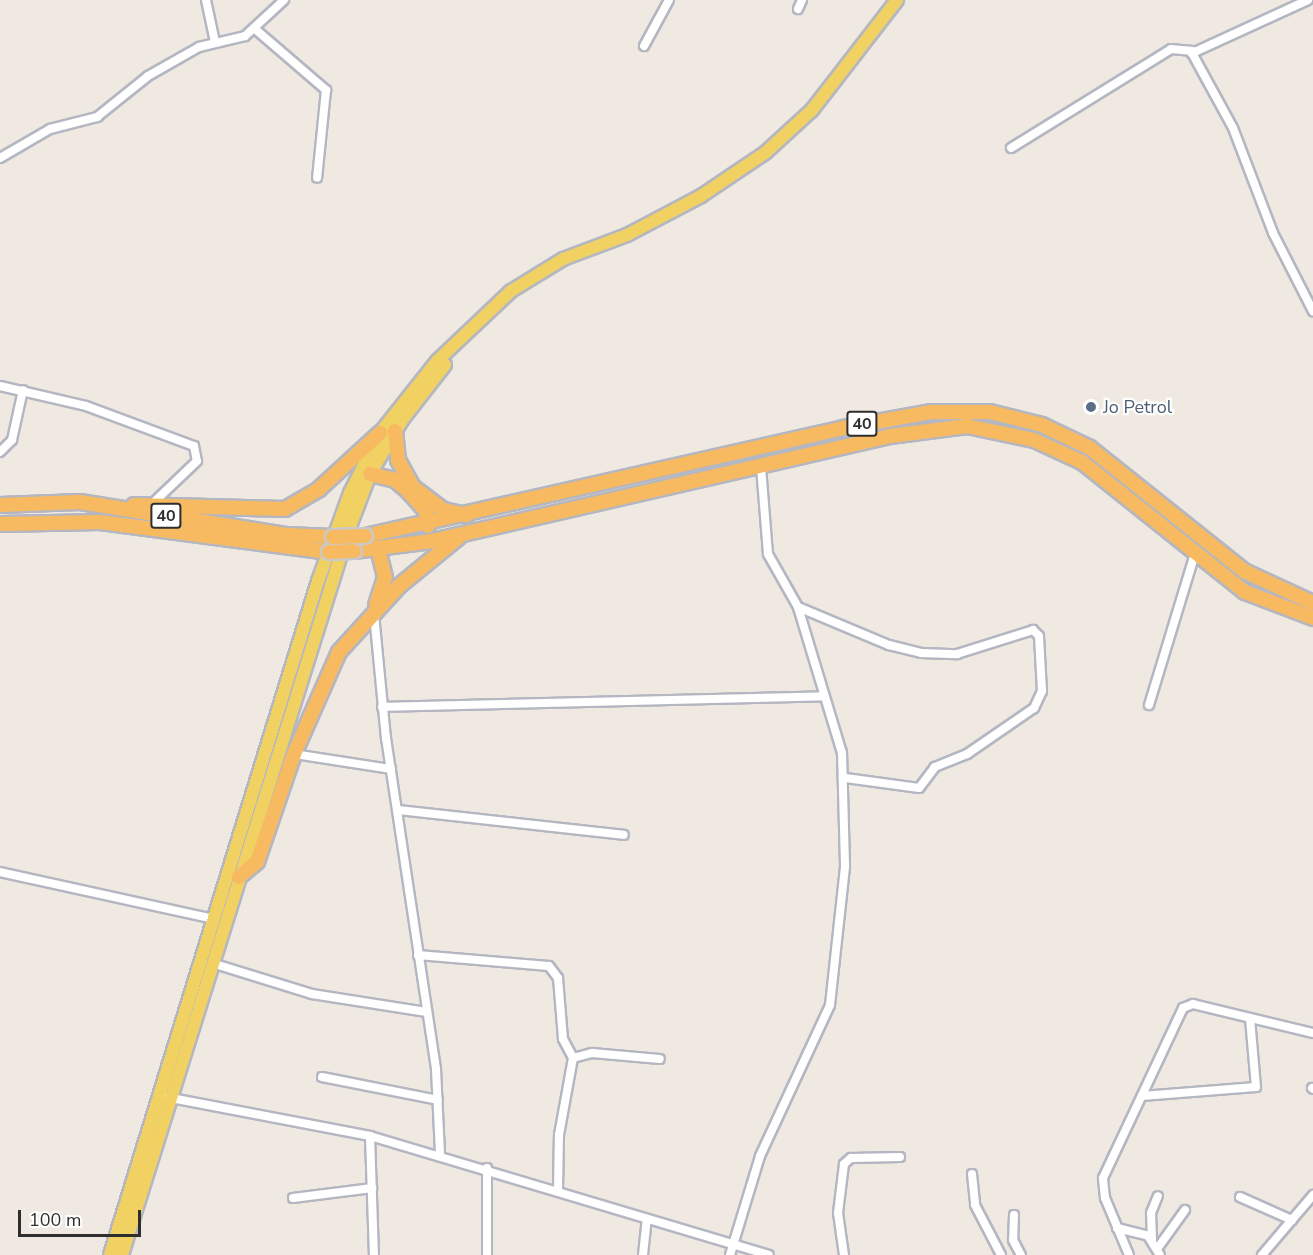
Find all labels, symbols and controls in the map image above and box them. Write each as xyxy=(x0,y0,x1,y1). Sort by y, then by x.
place label: Jo Petrol xyxy=(1103,396,1172,418)
marker: Jo Petrol xyxy=(1084,400,1098,414)
road number: 40 xyxy=(846,411,878,437)
road number: 40 xyxy=(150,503,182,529)
scale bar xyxy=(21,1198,144,1236)
text: 100 m xyxy=(29,1208,81,1232)

